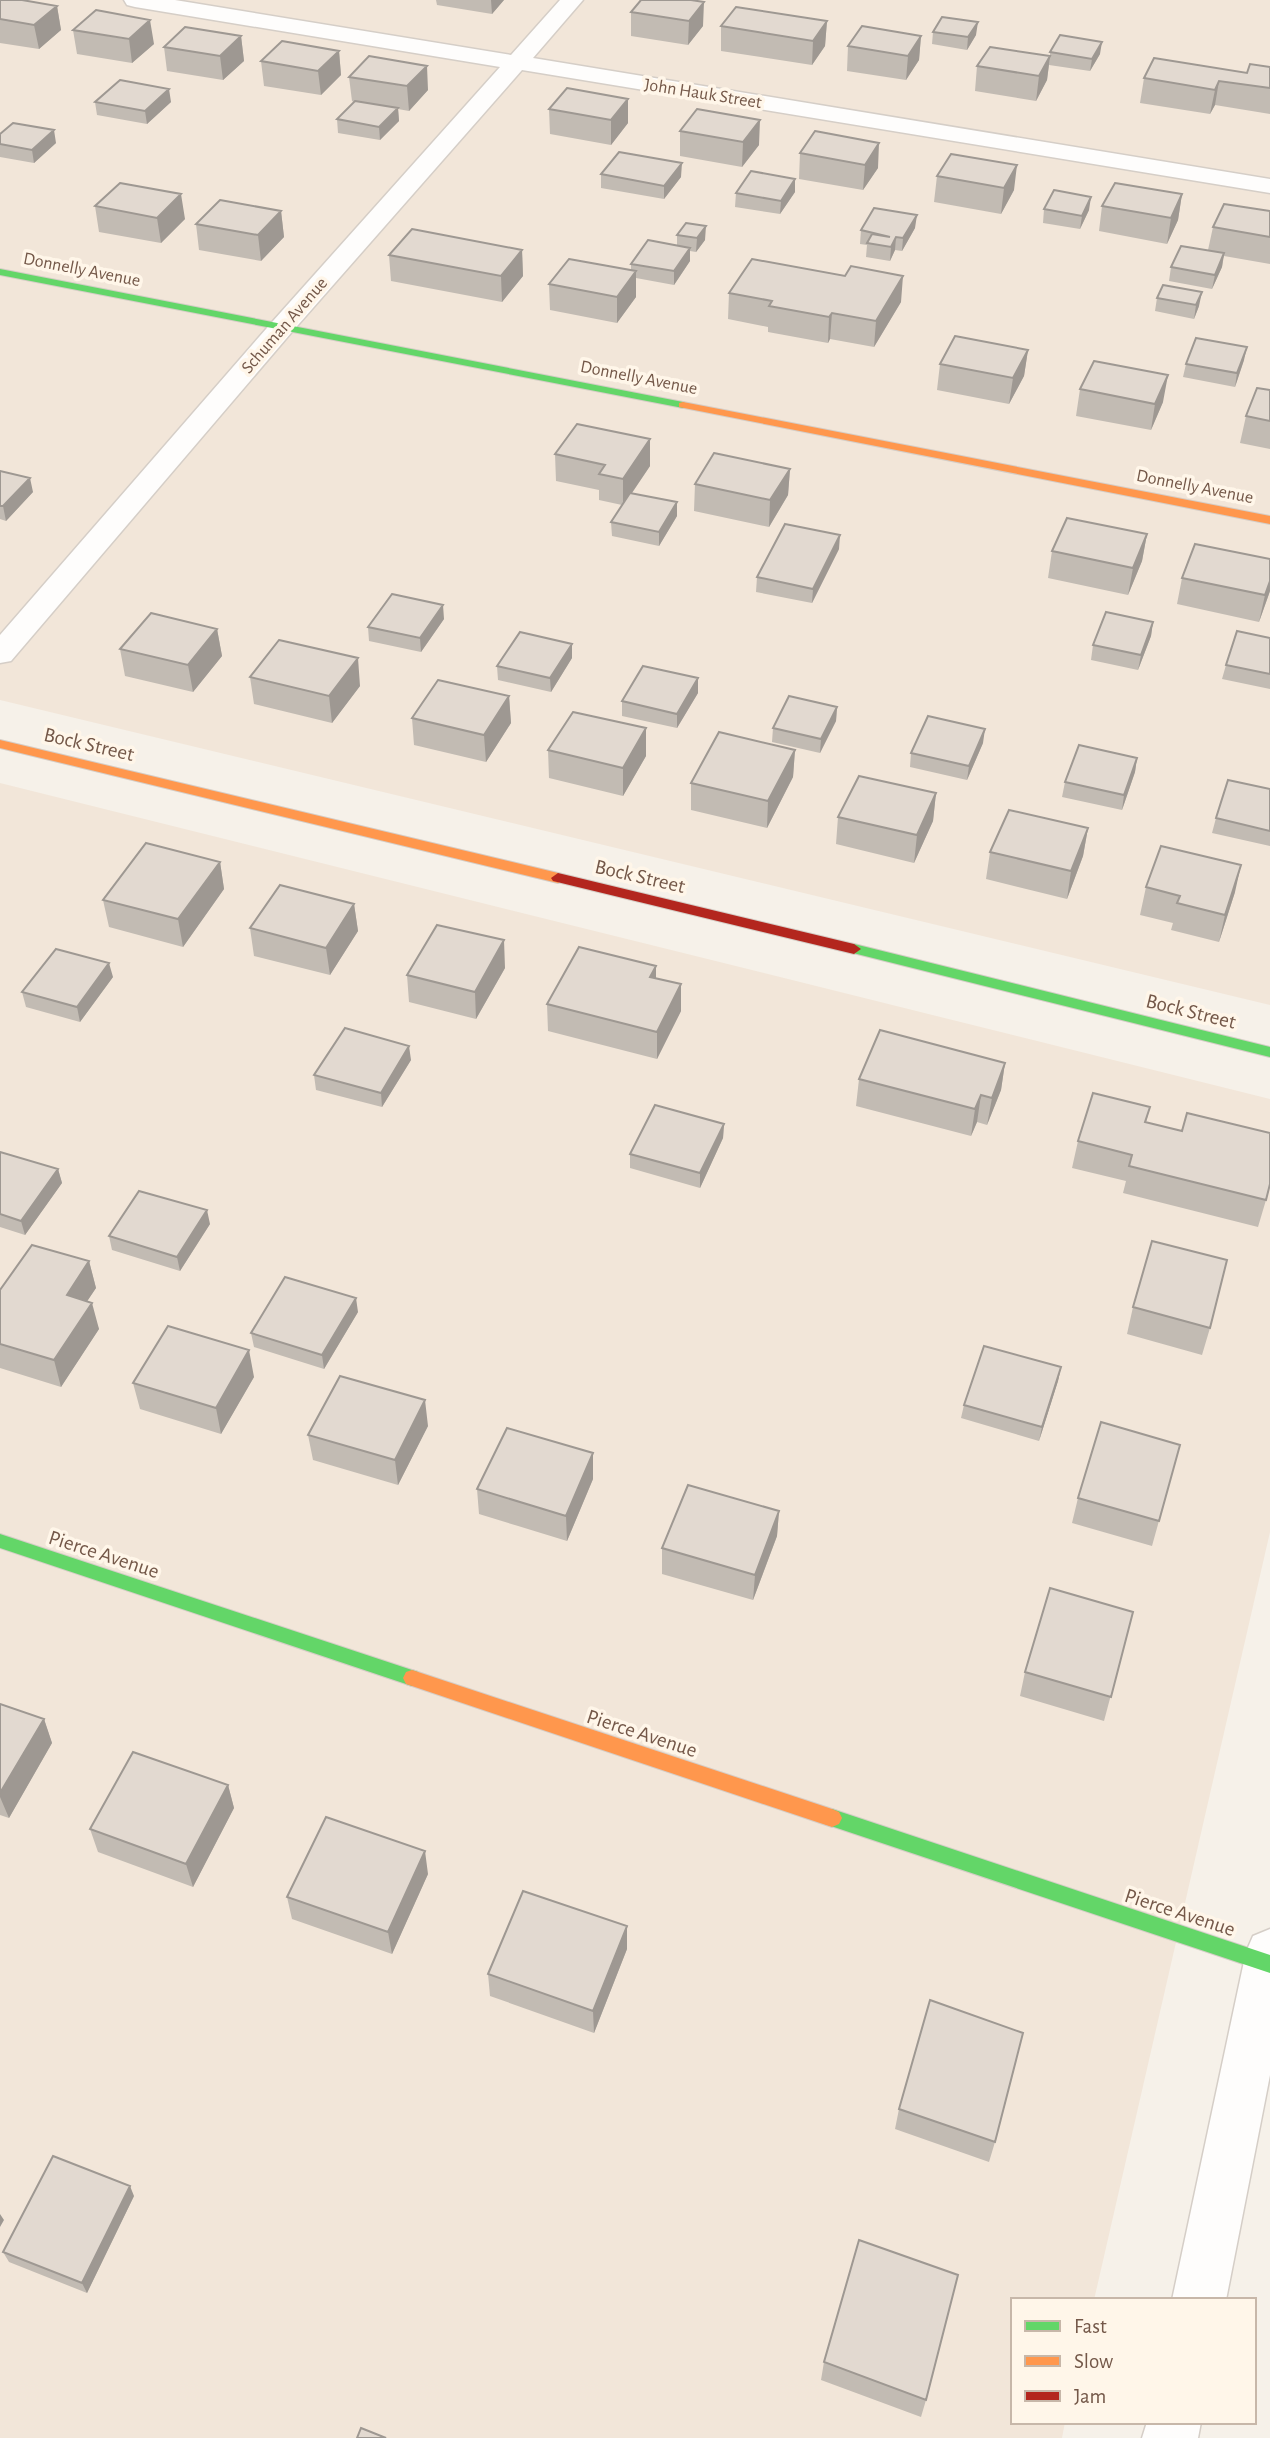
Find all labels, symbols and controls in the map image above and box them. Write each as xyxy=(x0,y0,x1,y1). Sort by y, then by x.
street label: John Hauk Street xyxy=(643,76,763,112)
street label: Donnelly Avenue xyxy=(22,250,142,290)
street label: Schuman Avenue xyxy=(238,274,331,377)
street label: Donnelly Avenue xyxy=(579,358,699,398)
street label: Donnelly Avenue xyxy=(1135,467,1255,507)
street label: Bock Street xyxy=(42,724,136,765)
street label: Bock Street xyxy=(593,856,687,897)
street label: Bock Street xyxy=(1144,990,1238,1033)
street label: Pierce Avenue xyxy=(46,1527,162,1582)
street label: Pierce Avenue xyxy=(584,1706,700,1761)
street label: Pierce Avenue xyxy=(1122,1885,1238,1940)
legend xyxy=(1011,2298,1256,2424)
text: Fast xyxy=(1074,2316,1107,2337)
text: Slow xyxy=(1074,2351,1113,2372)
text: Jam xyxy=(1074,2386,1106,2407)

